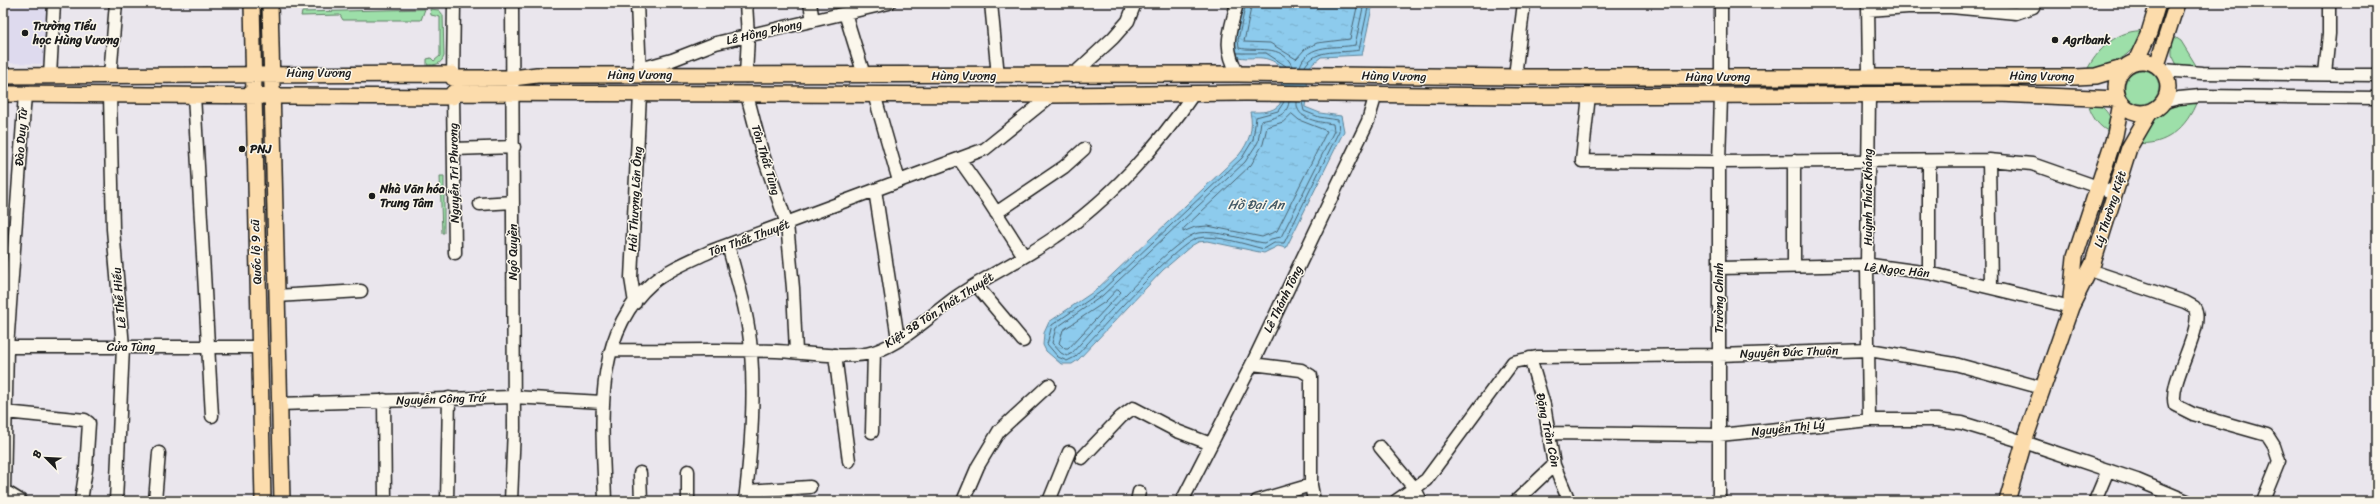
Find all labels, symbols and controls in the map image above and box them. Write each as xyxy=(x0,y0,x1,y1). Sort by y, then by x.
street label: Lê Hồng Phong xyxy=(724,13,804,51)
place label: Trường Tiểu học Hùng Vương xyxy=(32,15,120,51)
marker: Trường Tiểu học Hùng Vương xyxy=(20,28,30,38)
place label: Agribank xyxy=(2062,29,2111,51)
marker: Agribank xyxy=(2050,35,2060,45)
street label: Hùng Vương xyxy=(287,62,351,84)
street label: Hùng Vương xyxy=(608,64,672,86)
street label: Hùng Vương xyxy=(1361,64,1427,88)
street label: Hùng Vương xyxy=(2009,64,2075,88)
street label: Hùng Vương xyxy=(932,65,996,87)
street label: Hùng Vương xyxy=(1686,66,1750,88)
street label: Đào Duy Từ xyxy=(8,106,34,167)
street label: Tôn Thất Tùng xyxy=(745,122,787,198)
street label: Nguyễn Tri Phương xyxy=(442,123,466,223)
place label: PNJ xyxy=(250,138,272,160)
marker: PNJ xyxy=(237,144,247,154)
street label: Hải Thượng Lãn Ông xyxy=(621,146,649,252)
street label: Huỳnh Thúc Kháng xyxy=(1857,148,1879,246)
street label: Lý Thường Kiệt xyxy=(2087,168,2133,250)
place label: Nhà Văn hóa Trung Tâm xyxy=(379,178,445,214)
marker: Nhà Văn hóa Trung Tâm xyxy=(367,191,377,201)
water label: Hồ Đại An xyxy=(1228,193,1286,216)
street label: Tôn Thất Thuyết xyxy=(705,213,793,263)
street label: Quốc lộ 9 cũ xyxy=(244,219,268,285)
street label: Ngô Quyền xyxy=(502,223,524,280)
street label: Lê Ngọc Hân xyxy=(1863,256,1931,284)
street label: Lê Thánh Tông xyxy=(1257,261,1309,337)
street label: Trường Chinh xyxy=(1708,263,1730,333)
street label: Lê Thế Hiếu xyxy=(105,266,133,329)
street label: Kiệt 38 Tôn Thất Thuyết xyxy=(880,266,998,354)
street label: Cửa Tùng xyxy=(107,336,155,358)
street label: Nguyễn Đức Thuận xyxy=(1739,339,1839,365)
street label: Nguyễn Công Trứ xyxy=(396,386,488,412)
street label: Đặng Trần Côn xyxy=(1529,391,1567,470)
street label: Nguyễn Thị Lý xyxy=(1750,413,1827,443)
north arrow xyxy=(26,438,66,478)
text: B xyxy=(27,447,47,461)

